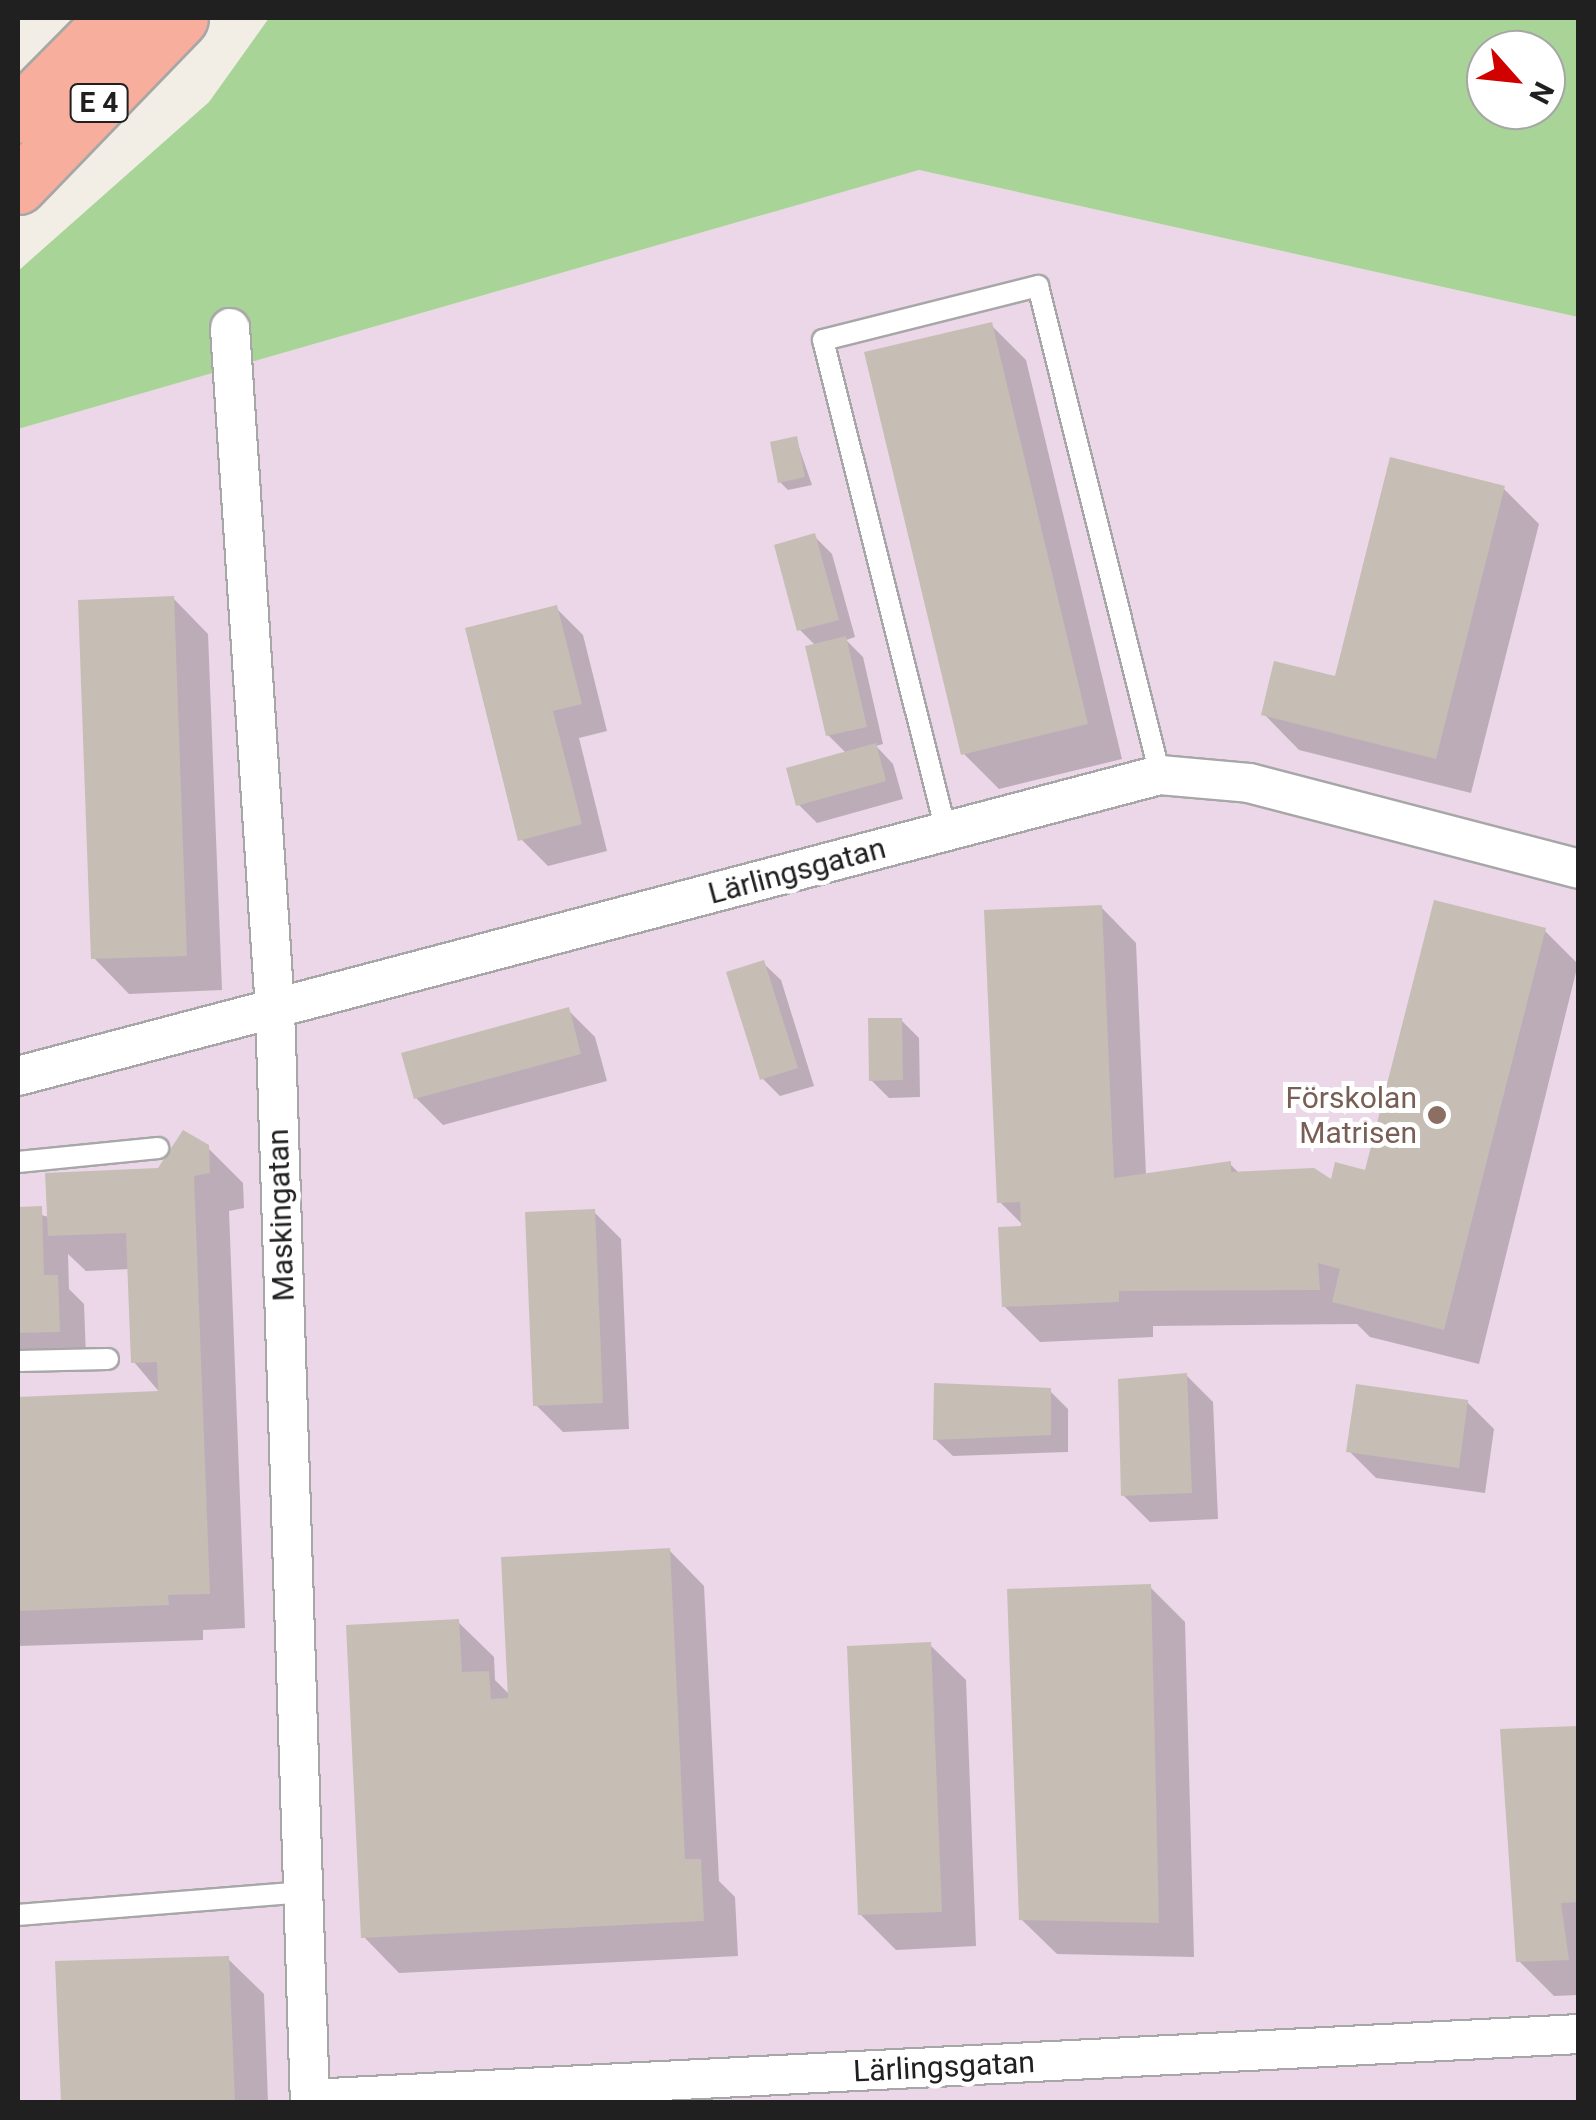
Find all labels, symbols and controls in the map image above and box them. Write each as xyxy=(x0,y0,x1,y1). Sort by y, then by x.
north arrow xyxy=(1466,30,1566,130)
text: N xyxy=(1522,77,1561,109)
road number: E 4 xyxy=(69,80,129,126)
street label: Lärlingsgatan xyxy=(704,830,890,912)
place label: Förskolan Matrisen xyxy=(1285,1080,1417,1150)
marker: Förskolan Matrisen xyxy=(1426,1104,1448,1126)
street label: Maskingatan xyxy=(260,1128,302,1302)
street label: Lärlingsgatan xyxy=(852,2044,1036,2090)

